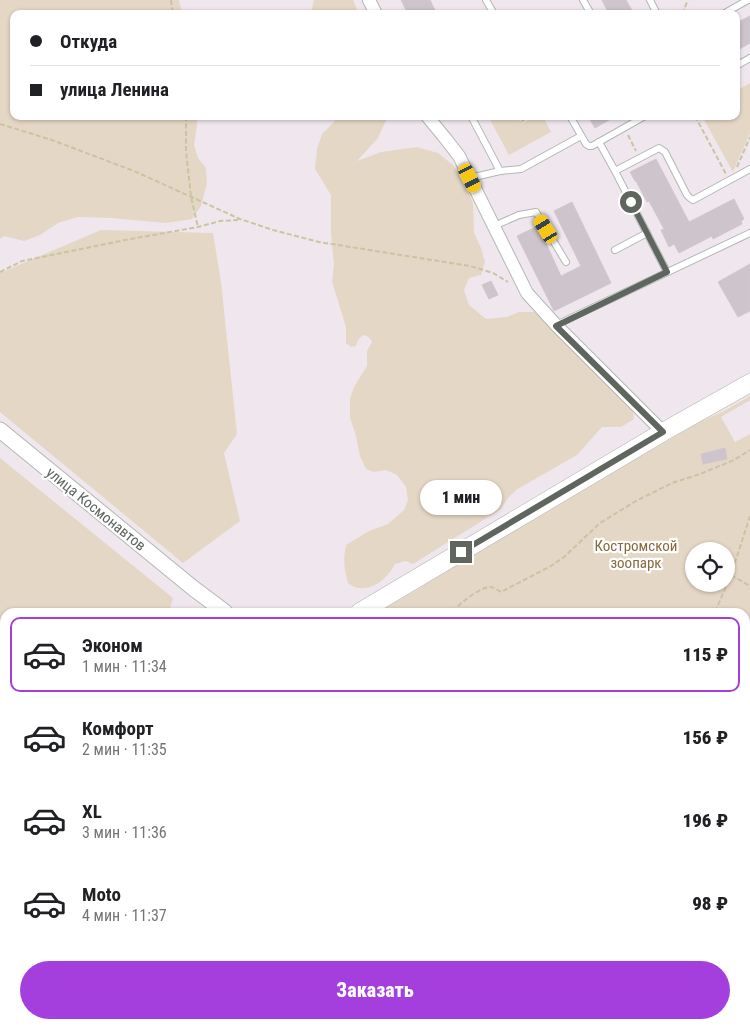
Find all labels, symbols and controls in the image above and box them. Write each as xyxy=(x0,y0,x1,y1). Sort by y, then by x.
text: Откуда xyxy=(60,30,117,53)
text: улица Ленина xyxy=(60,78,169,101)
car xyxy=(456,161,483,195)
route start xyxy=(620,191,642,213)
car xyxy=(531,212,560,246)
street label: улица Космонавтов xyxy=(43,463,149,555)
callout: 1 мин xyxy=(420,480,502,514)
text: 1 мин xyxy=(442,488,480,507)
park label: Костромской зоопарк xyxy=(595,537,677,572)
route end xyxy=(450,541,472,563)
map controls xyxy=(685,542,735,592)
button: locate xyxy=(685,542,735,592)
icon: car xyxy=(22,632,67,677)
text: Эконом xyxy=(82,634,143,657)
text: 115 ₽ xyxy=(683,643,728,666)
text: 1 мин · 11:34 xyxy=(82,657,167,676)
icon: car xyxy=(22,715,67,760)
text: Комфорт xyxy=(82,717,154,740)
text: 156 ₽ xyxy=(683,726,728,749)
text: 2 мин · 11:35 xyxy=(82,740,167,759)
icon: car xyxy=(22,798,67,843)
text: XL xyxy=(82,800,102,823)
text: 196 ₽ xyxy=(683,809,728,832)
text: 3 мин · 11:36 xyxy=(82,823,167,842)
icon: car xyxy=(22,881,67,926)
text: Moto xyxy=(82,883,121,906)
text: 98 ₽ xyxy=(692,892,728,915)
text: 4 мин · 11:37 xyxy=(82,906,167,925)
button: Заказать xyxy=(20,961,730,1019)

